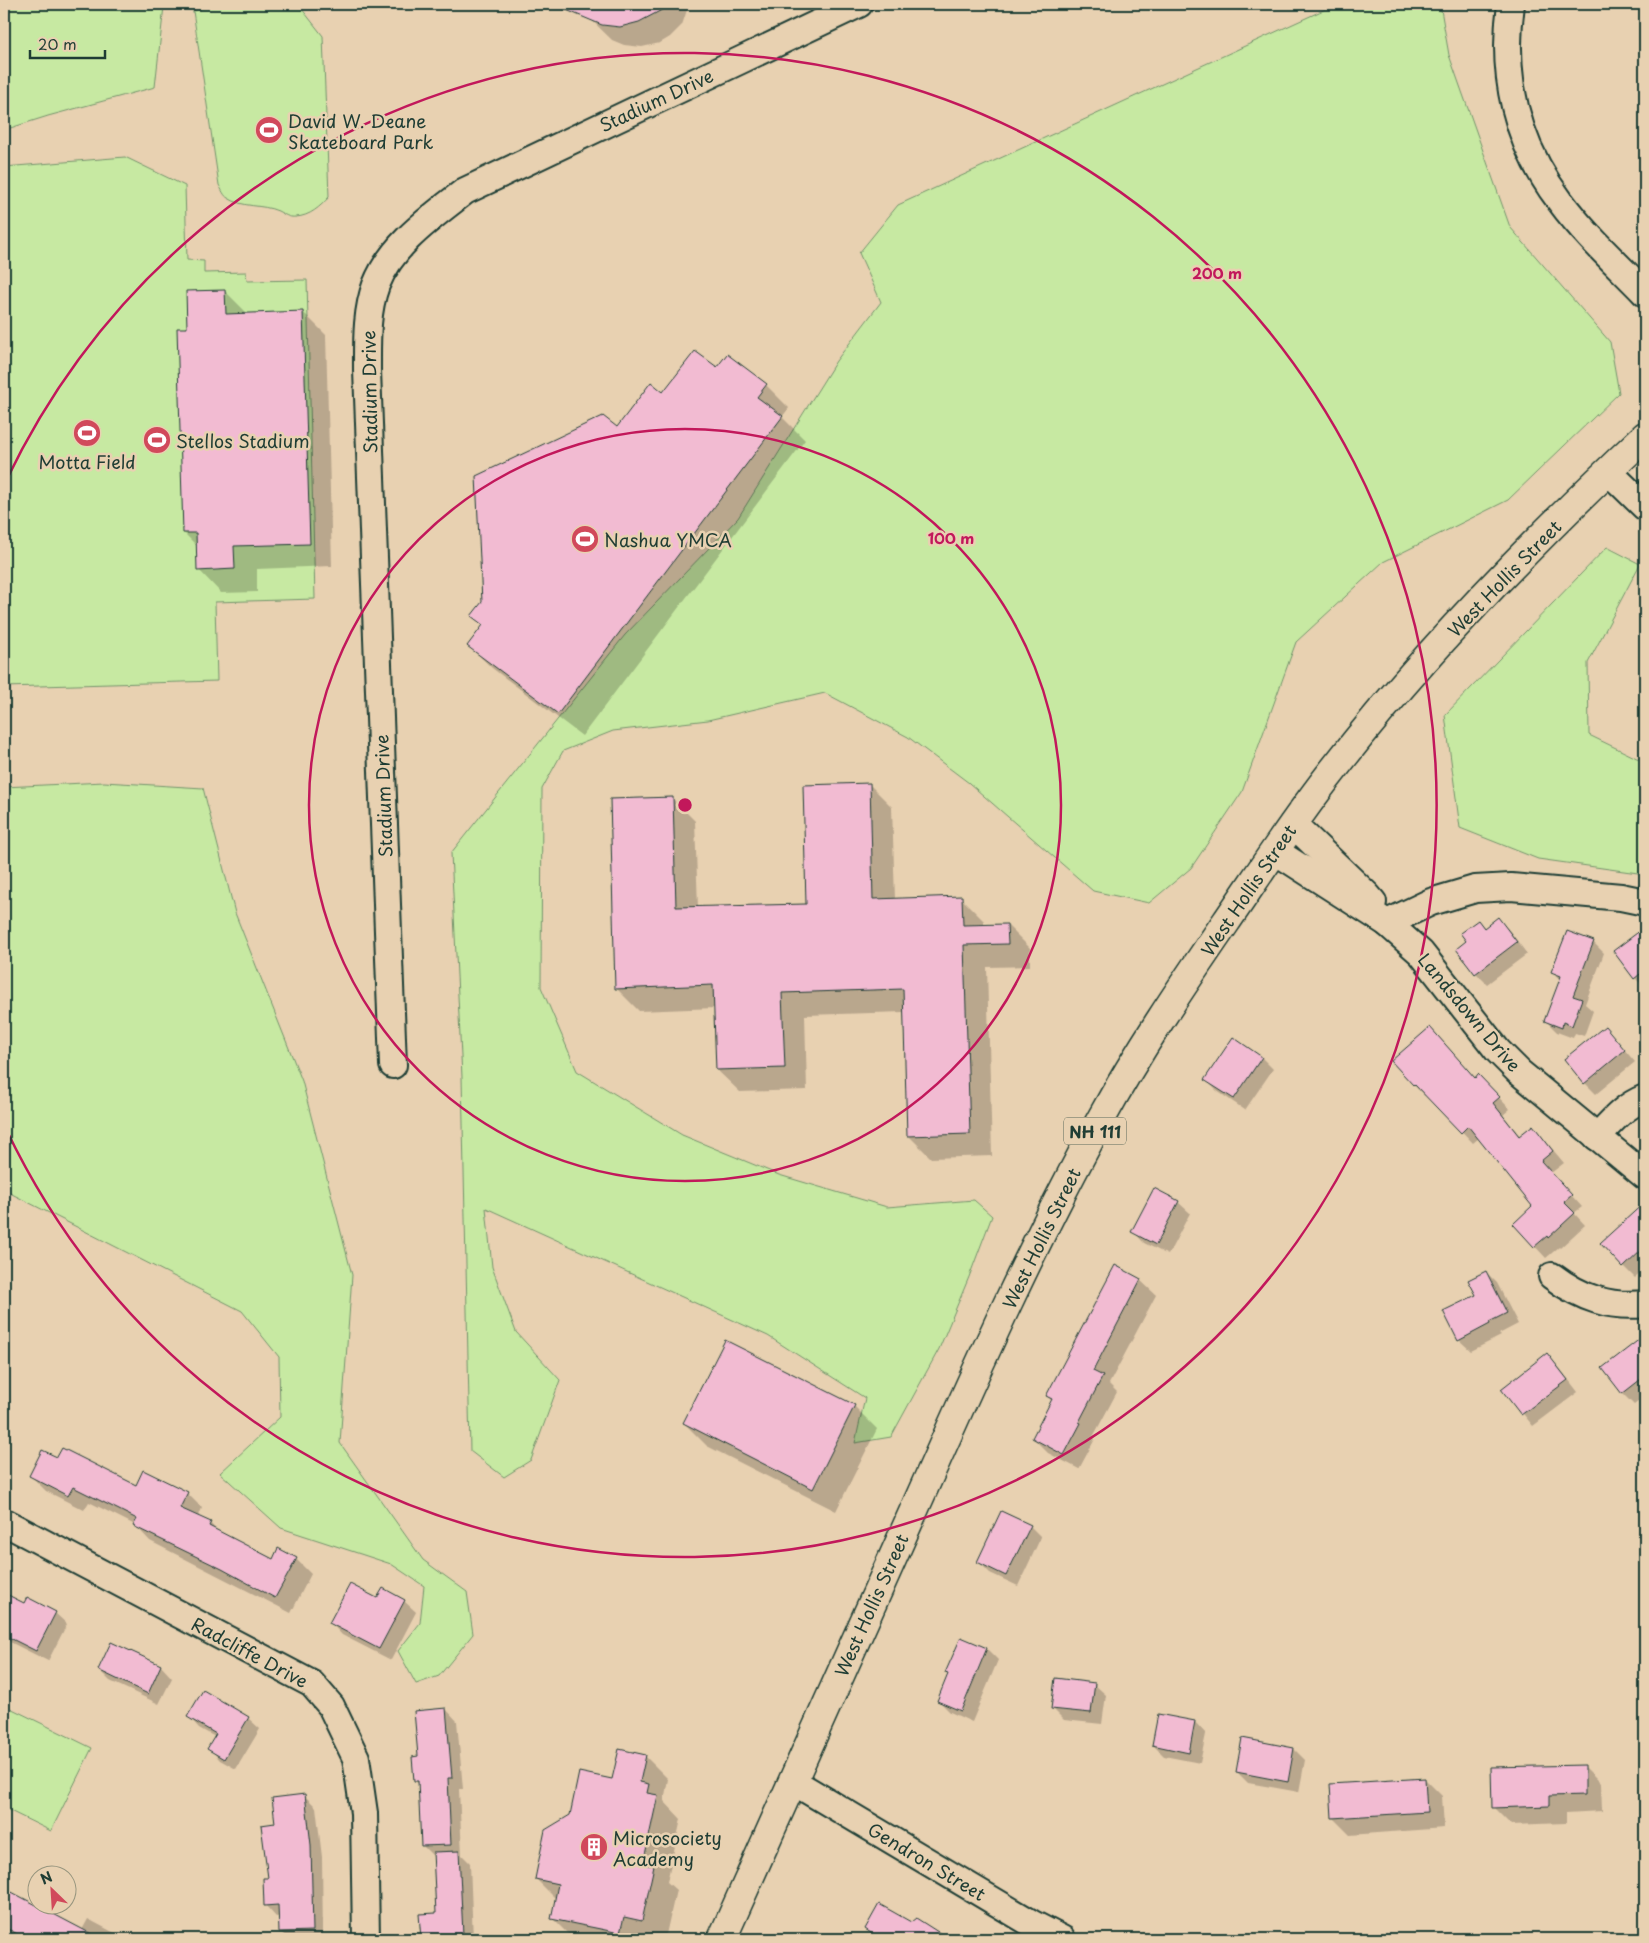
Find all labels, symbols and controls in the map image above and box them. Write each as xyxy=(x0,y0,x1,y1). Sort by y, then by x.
scale bar xyxy=(30,28,105,60)
text: 20 m xyxy=(38,32,77,55)
street label: Stadium Drive xyxy=(594,62,718,138)
place label: David W. Deane Skateboard Park xyxy=(288,107,433,155)
sports icon: David W. Deane Skateboard Park xyxy=(254,115,284,145)
text: 200 m xyxy=(1192,261,1242,284)
street label: Stadium Drive xyxy=(354,330,384,454)
sports icon: Motta Field xyxy=(72,418,102,448)
sports icon: Stellos Stadium xyxy=(142,425,172,455)
place label: Stellos Stadium xyxy=(176,427,310,454)
place label: Motta Field xyxy=(38,448,136,475)
street label: West Hollis Street xyxy=(1441,513,1567,643)
sports icon: Nashua YMCA xyxy=(570,524,600,554)
place label: Nashua YMCA xyxy=(604,526,732,553)
text: 100 m xyxy=(928,526,974,549)
street label: Stadium Drive xyxy=(367,734,399,858)
centre of rings xyxy=(676,796,694,814)
street label: West Hollis Street xyxy=(1194,819,1302,961)
street label: Landsdown Drive xyxy=(1412,947,1528,1077)
road number: NH 111 xyxy=(1064,1118,1126,1144)
street label: West Hollis Street xyxy=(995,1163,1087,1313)
street label: West Hollis Street xyxy=(827,1529,915,1681)
street label: Radcliffe Drive xyxy=(187,1610,313,1694)
street label: Gendron Street xyxy=(863,1815,991,1907)
place label: Microsociety Academy xyxy=(613,1824,722,1872)
building icon: Microsociety Academy xyxy=(579,1832,609,1862)
north arrow xyxy=(28,1866,78,1916)
text: N xyxy=(37,1866,56,1890)

